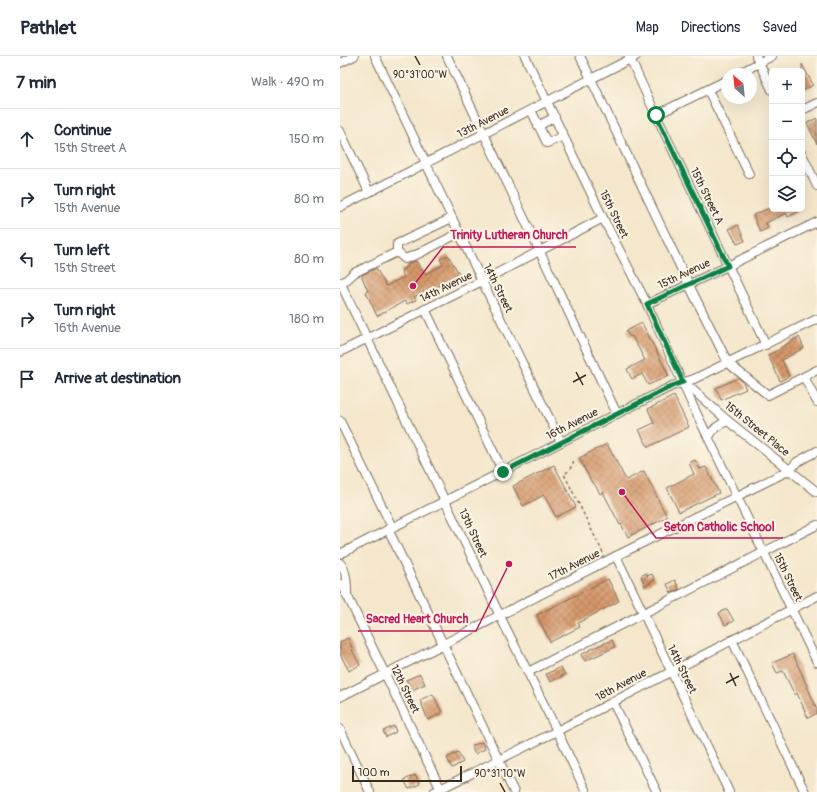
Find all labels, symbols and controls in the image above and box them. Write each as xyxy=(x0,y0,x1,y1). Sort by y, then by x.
text: Pathlet xyxy=(20,16,76,40)
text: Map xyxy=(636,19,659,36)
text: Directions xyxy=(681,19,740,36)
text: Saved xyxy=(762,19,797,36)
north arrow xyxy=(721,68,757,104)
map controls xyxy=(769,68,805,212)
button: + xyxy=(769,68,805,104)
text: 90°31'00"W xyxy=(393,69,448,81)
text: 7 min xyxy=(16,72,56,93)
text: Walk · 490 m xyxy=(251,74,324,90)
street label: 13th Avenue xyxy=(455,103,512,141)
button: − xyxy=(769,104,805,140)
route start xyxy=(647,106,665,124)
text: Continue xyxy=(54,121,112,140)
icon: ahead xyxy=(16,128,38,150)
text: 150 m xyxy=(289,131,324,147)
text: 15th Street A xyxy=(54,140,127,156)
button: locate xyxy=(769,140,805,176)
street label: 15th Street A xyxy=(688,165,726,227)
button: layers xyxy=(769,176,805,212)
text: Turn right xyxy=(54,181,115,200)
icon: right xyxy=(16,188,38,210)
street label: 15th Street xyxy=(597,188,632,241)
text: 80 m xyxy=(294,191,324,207)
text: 15th Avenue xyxy=(54,200,120,216)
callout: Trinity Lutheran Church xyxy=(443,223,576,247)
text: Trinity Lutheran Church xyxy=(449,228,568,243)
text: Turn left xyxy=(54,241,110,260)
icon: left xyxy=(16,248,38,270)
text: 80 m xyxy=(294,251,324,267)
street label: 15th Avenue xyxy=(656,256,713,292)
text: 15th Street xyxy=(54,260,116,276)
street label: 14th Street xyxy=(481,262,516,315)
street label: 14th Avenue xyxy=(418,269,475,305)
text: Turn right xyxy=(54,301,115,320)
icon: right xyxy=(16,308,38,330)
text: 180 m xyxy=(289,311,324,327)
text: 16th Avenue xyxy=(54,320,121,336)
icon: arrive xyxy=(16,368,38,390)
text: Arrive at destination xyxy=(54,369,181,388)
street label: 15th Street Place xyxy=(722,399,792,459)
street label: 16th Avenue xyxy=(544,405,601,443)
route end xyxy=(494,463,512,481)
street label: 13th Street xyxy=(456,507,490,560)
callout: Seton Catholic School xyxy=(656,514,783,538)
text: Seton Catholic School xyxy=(663,520,775,535)
street label: 17th Avenue xyxy=(546,546,602,583)
street label: 15th Street xyxy=(771,551,806,604)
callout: Sacred Heart Church xyxy=(358,607,476,631)
text: Sacred Heart Church xyxy=(366,612,469,627)
street label: 14th Street xyxy=(665,643,700,696)
street label: 12th Street xyxy=(388,663,423,716)
street label: 18th Avenue xyxy=(593,666,649,704)
scale bar xyxy=(352,764,462,783)
text: 100 m xyxy=(358,766,389,779)
text: 90°31'10"W xyxy=(474,768,526,780)

